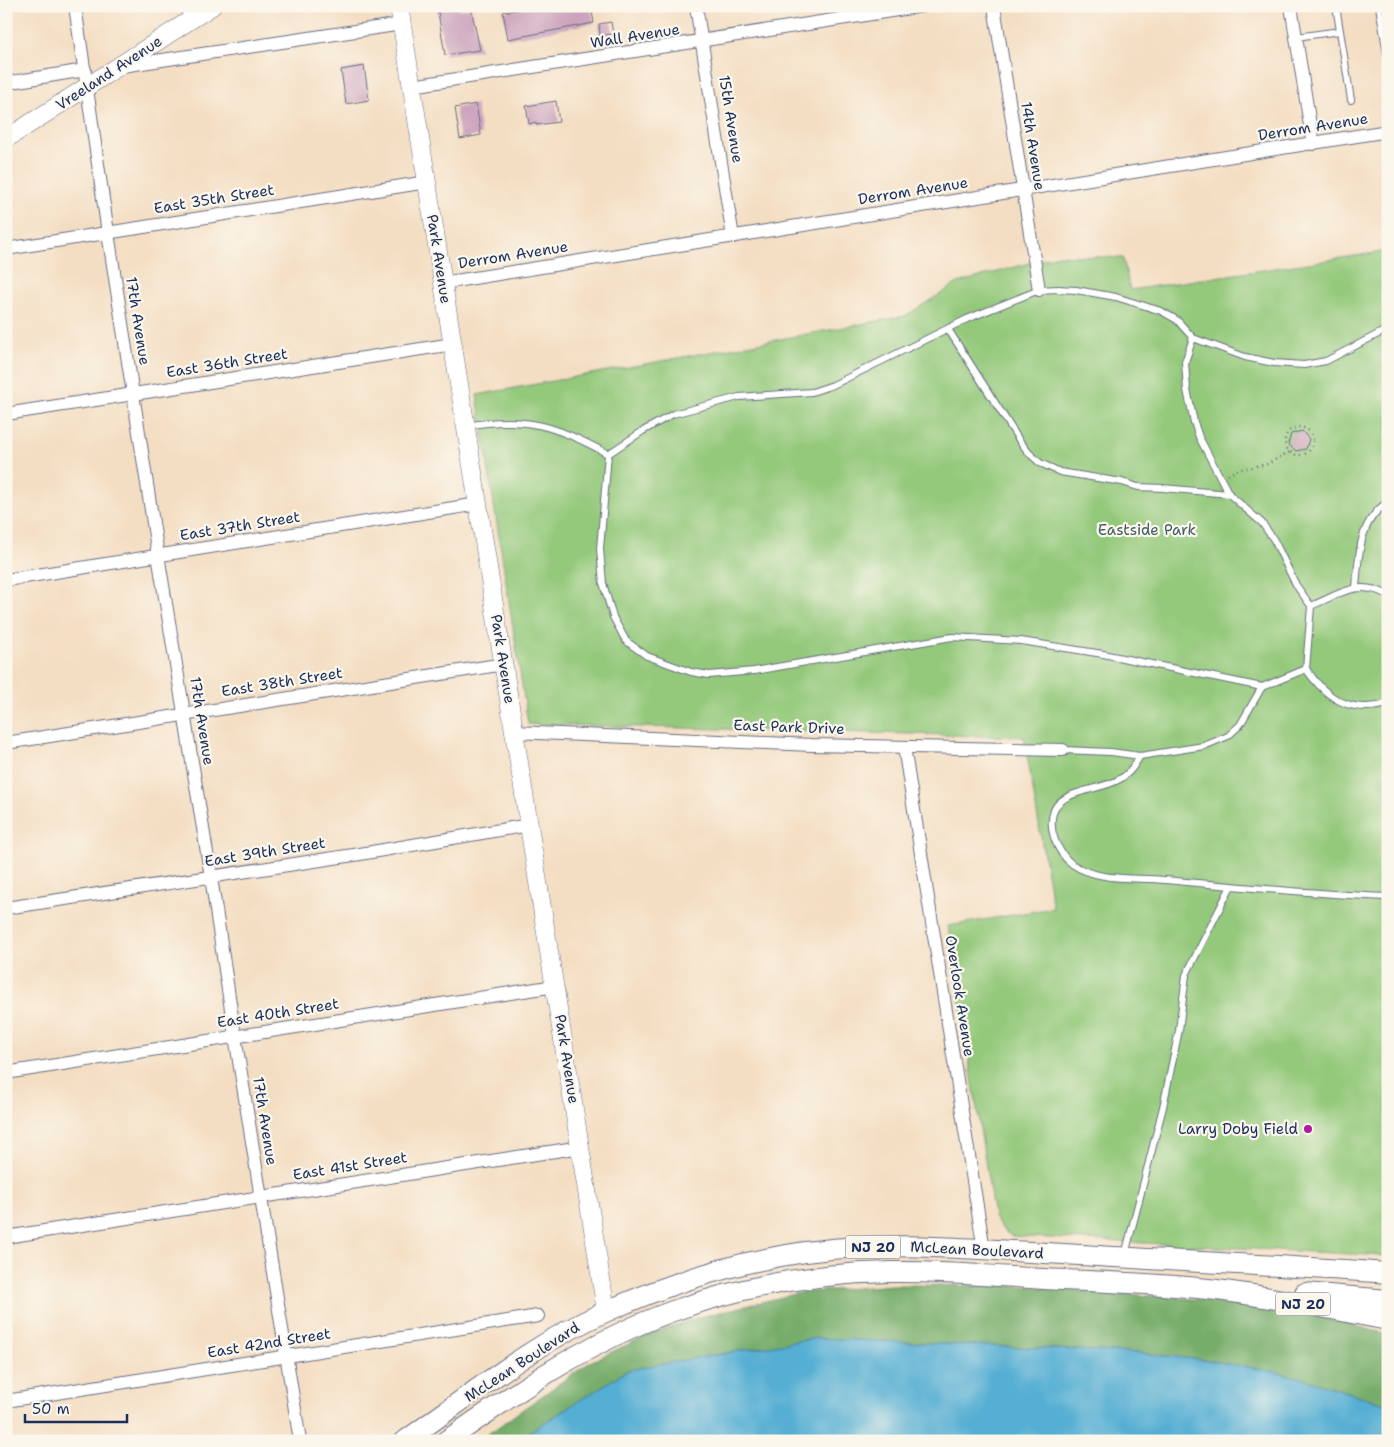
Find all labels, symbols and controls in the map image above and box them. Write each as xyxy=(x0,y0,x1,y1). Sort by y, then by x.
street label: Wall Avenue xyxy=(589,19,681,53)
street label: Vreeland Avenue xyxy=(52,31,166,115)
street label: 15th Avenue xyxy=(714,74,748,164)
street label: 14th Avenue xyxy=(1016,100,1050,192)
street label: Derrom Avenue xyxy=(1257,108,1369,146)
street label: Derrom Avenue xyxy=(857,172,969,210)
street label: East 35th Street xyxy=(153,180,275,218)
street label: Park Avenue xyxy=(422,213,456,305)
street label: Derrom Avenue xyxy=(457,236,569,274)
street label: 17th Avenue xyxy=(121,275,155,367)
street label: East 36th Street xyxy=(165,344,289,382)
street label: East 37th Street xyxy=(178,507,302,545)
park label: Eastside Park xyxy=(1098,520,1196,540)
street label: Park Avenue xyxy=(486,613,520,705)
street label: East 38th Street xyxy=(220,663,344,701)
street label: 17th Avenue xyxy=(185,675,219,767)
street label: East Park Drive xyxy=(733,715,845,739)
street label: East 39th Street xyxy=(203,833,327,871)
street label: Overlook Avenue xyxy=(941,934,979,1058)
street label: East 40th Street xyxy=(216,994,340,1032)
street label: Park Avenue xyxy=(550,1013,584,1105)
street label: 17th Avenue xyxy=(248,1075,282,1167)
place label: Larry Doby Field xyxy=(1178,1119,1298,1139)
marker: Larry Doby Field xyxy=(1302,1123,1314,1135)
street label: East 41st Street xyxy=(291,1147,409,1185)
road number: NJ 20 xyxy=(846,1236,900,1258)
street label: McLean Boulevard xyxy=(910,1237,1045,1264)
road number: NJ 20 xyxy=(1276,1292,1330,1316)
street label: McLean Boulevard xyxy=(461,1317,584,1407)
street label: East 42nd Street xyxy=(206,1323,332,1363)
scale bar xyxy=(25,1392,128,1424)
text: 50 m xyxy=(32,1399,70,1419)

